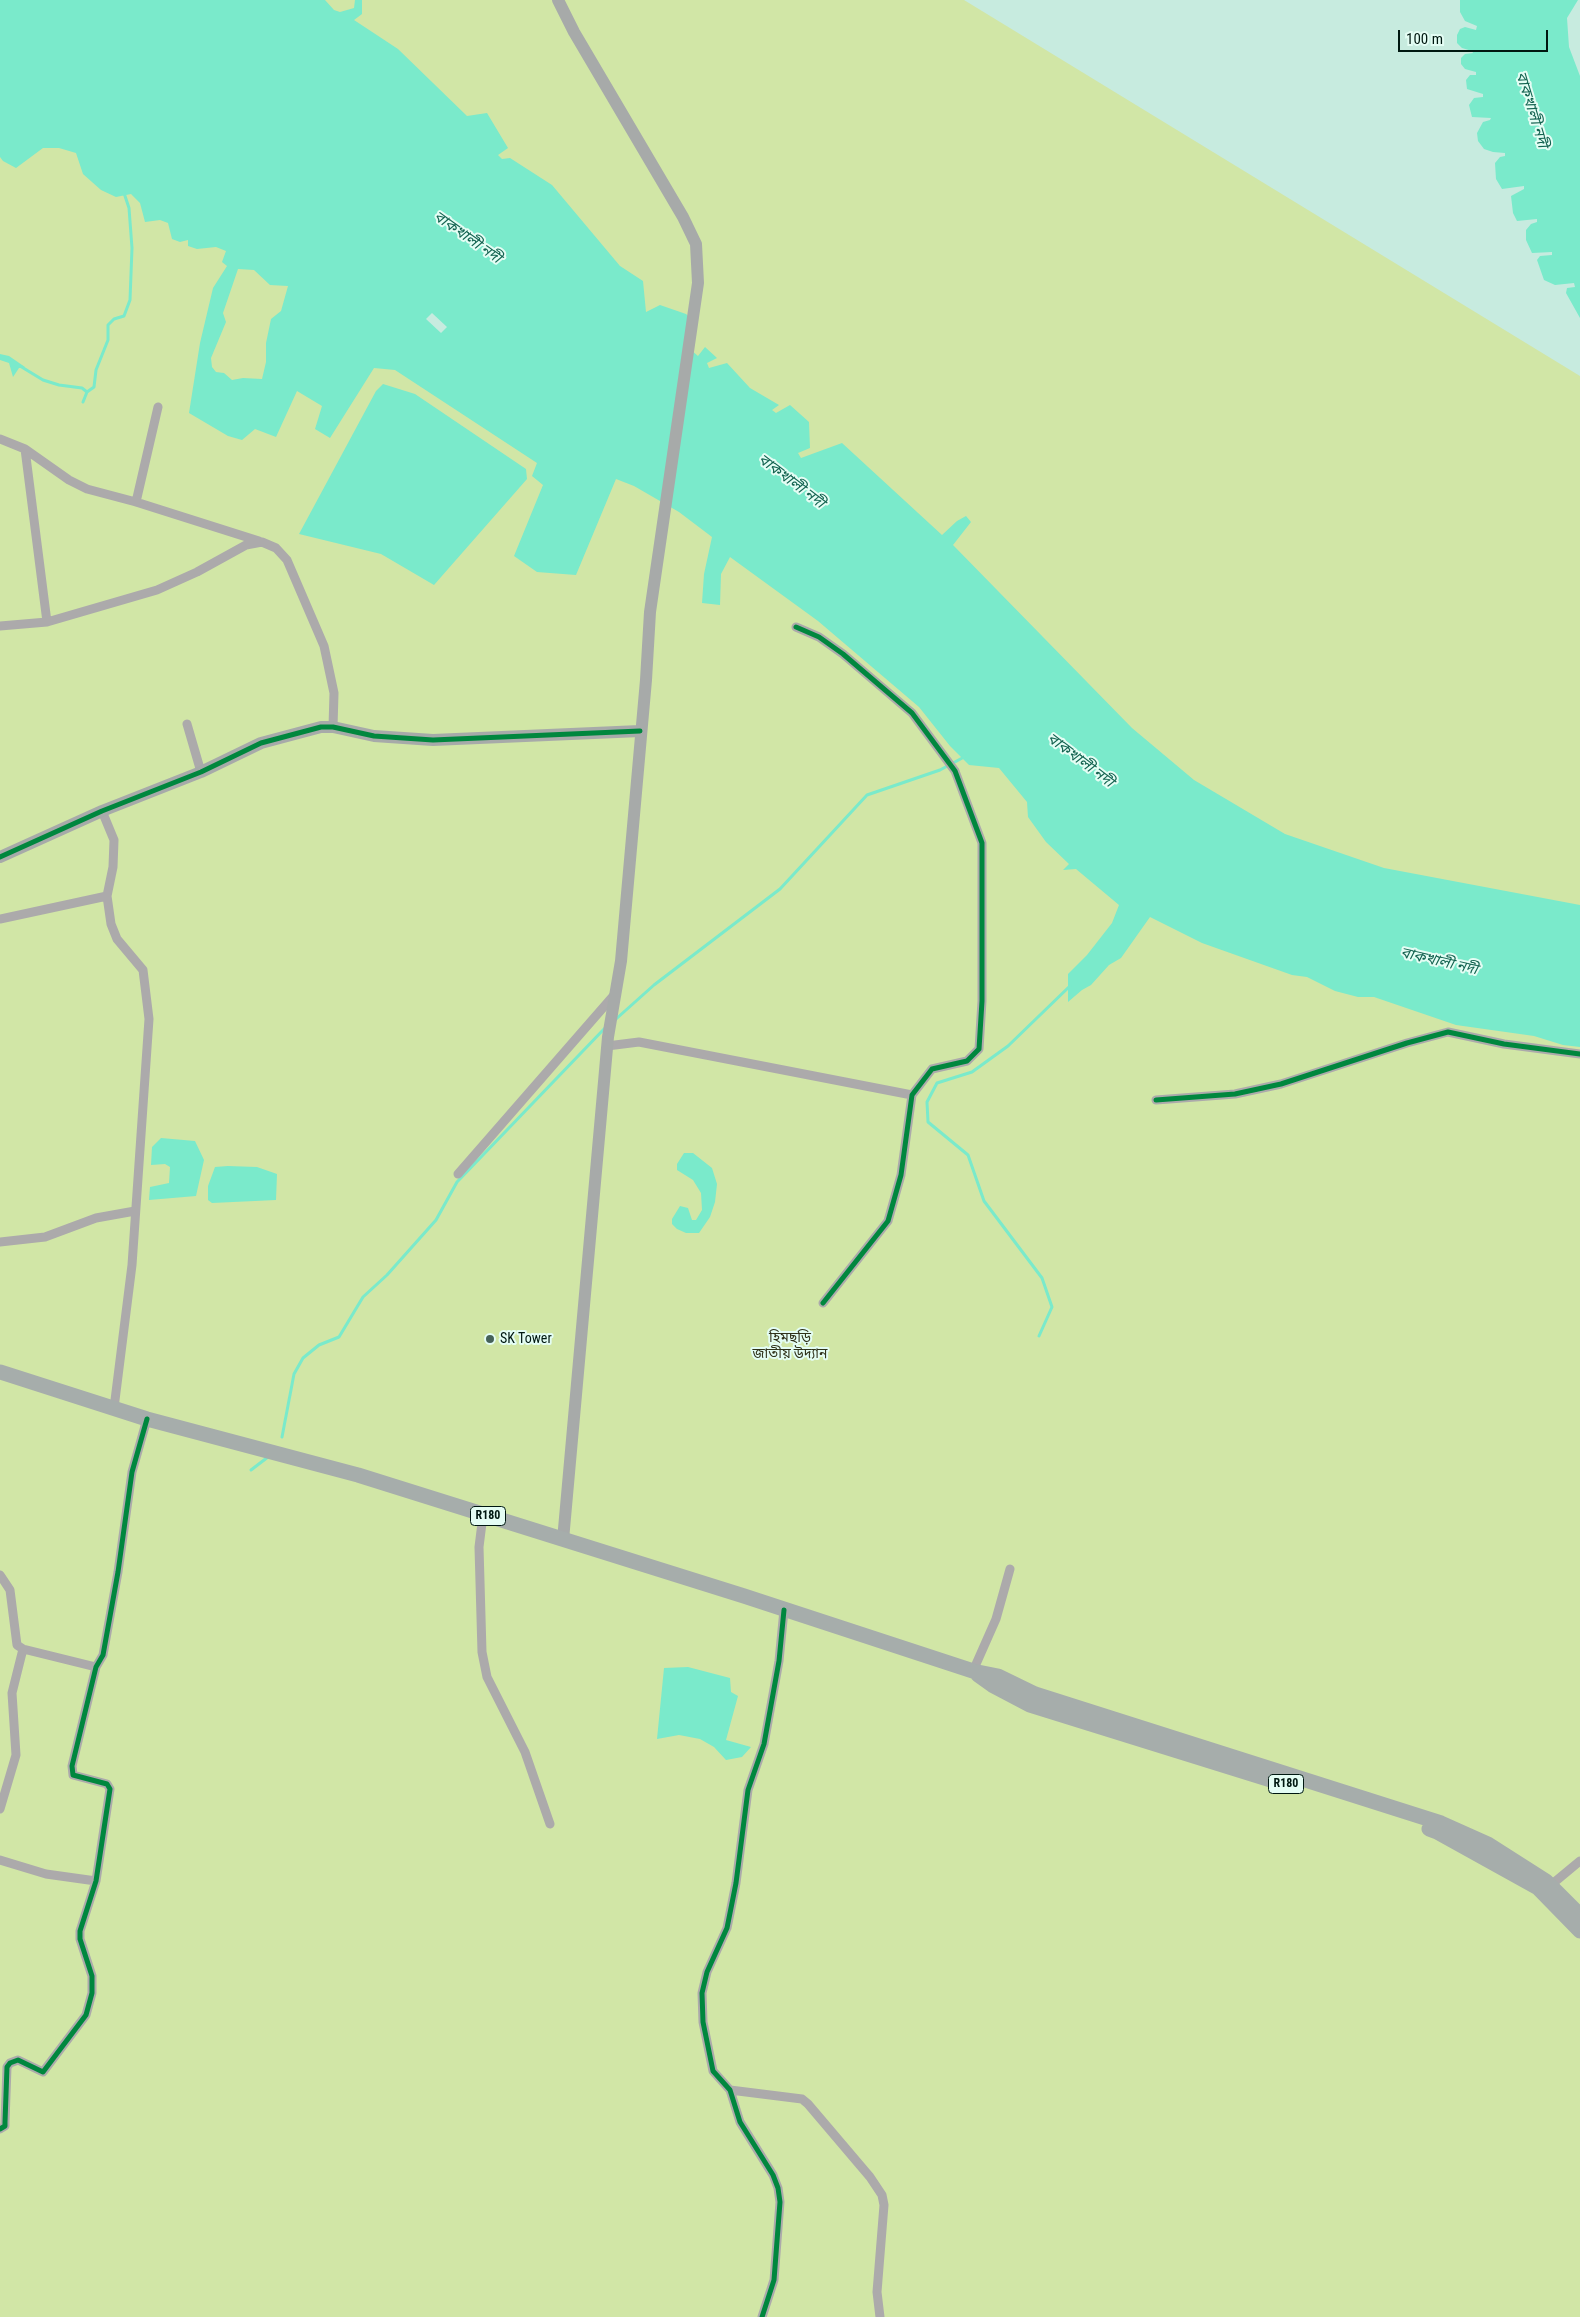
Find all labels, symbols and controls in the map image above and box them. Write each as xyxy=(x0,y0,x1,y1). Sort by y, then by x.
scale bar xyxy=(1400,20,1550,52)
text: 100 m xyxy=(1406,30,1443,48)
water label: বাকখালী নদী xyxy=(1511,70,1551,150)
water label: বাকখালী নদী xyxy=(430,208,504,268)
water label: বাকখালী নদী xyxy=(754,451,828,513)
water label: বাকখালী নদী xyxy=(1043,730,1117,792)
water label: বাকখালী নদী xyxy=(1399,944,1479,980)
park label: হিমছড়ি জাতীয় উদ্যান xyxy=(752,1330,828,1362)
place label: SK Tower xyxy=(500,1331,552,1347)
marker: SK Tower xyxy=(484,1333,496,1345)
road number: R180 xyxy=(470,1506,506,1525)
road number: R180 xyxy=(1268,1775,1304,1794)

